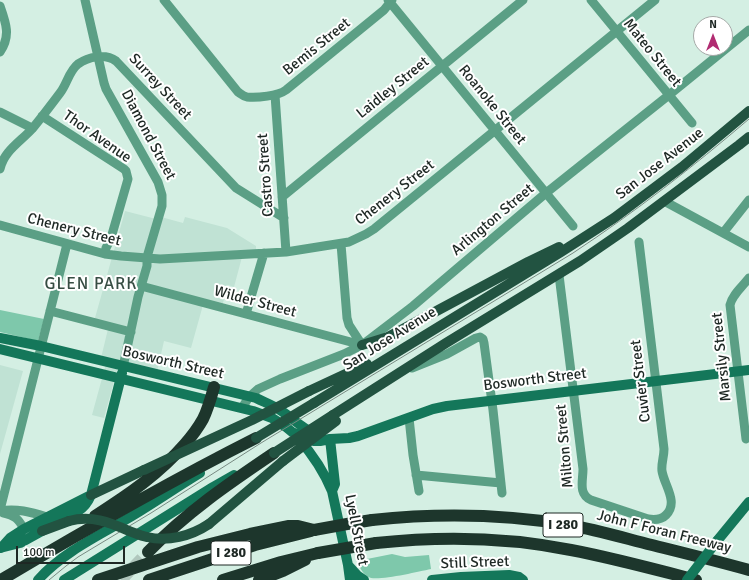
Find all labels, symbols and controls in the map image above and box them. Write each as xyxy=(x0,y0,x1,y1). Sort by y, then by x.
street label: Bemis Street xyxy=(280,14,354,80)
street label: Mateo Street xyxy=(619,15,685,91)
north arrow xyxy=(693,16,733,56)
text: N xyxy=(709,18,717,31)
street label: Surrey Street xyxy=(125,50,195,124)
street label: Laidley Street xyxy=(353,53,433,123)
street label: Roanoke Street xyxy=(454,62,530,148)
street label: Diamond Street xyxy=(117,87,179,183)
street label: Thor Avenue xyxy=(59,107,135,167)
street label: San Jose Avenue xyxy=(613,124,707,204)
street label: Castro Street xyxy=(254,133,278,217)
street label: Chenery Street xyxy=(352,156,438,230)
street label: Arlington Street xyxy=(448,180,538,260)
street label: Chenery Street xyxy=(25,210,123,250)
district label: GLEN PARK xyxy=(45,275,137,295)
street label: Wilder Street xyxy=(212,282,298,322)
street label: San Jose Avenue xyxy=(340,303,440,375)
street label: Marsily Street xyxy=(708,312,736,402)
street label: Cuvier Street xyxy=(627,339,655,423)
street label: Bosworth Street xyxy=(121,343,225,383)
street label: Bosworth Street xyxy=(483,365,587,395)
street label: Milton Street xyxy=(552,403,578,489)
street label: Lyell Street xyxy=(340,493,372,567)
street label: John F Foran Freeway xyxy=(595,507,733,557)
road number: I 280 xyxy=(543,513,583,537)
scale bar xyxy=(18,538,127,564)
road number: I 280 xyxy=(211,541,251,565)
text: 100 m xyxy=(23,545,55,560)
street label: Still Street xyxy=(440,553,510,573)

